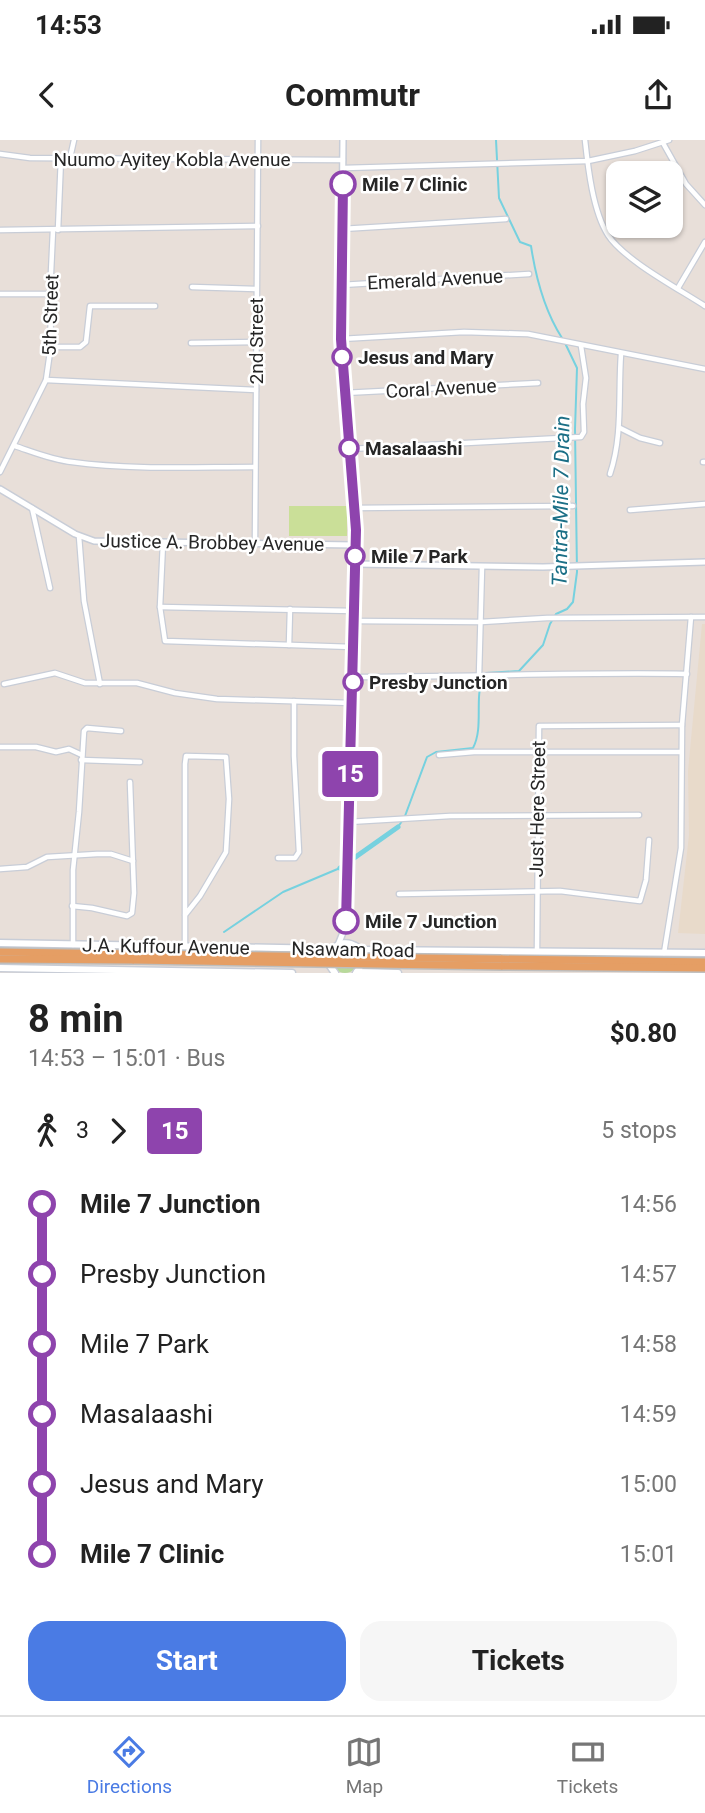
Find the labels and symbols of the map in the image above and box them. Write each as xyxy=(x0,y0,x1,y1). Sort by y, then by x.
street label: Nuumo Ayitey Kobla Avenue xyxy=(53,148,291,171)
marker: Mile 7 Clinic xyxy=(330,171,356,197)
place label: Mile 7 Clinic xyxy=(362,173,467,196)
street label: Emerald Avenue xyxy=(366,264,504,295)
street label: 5th Street xyxy=(38,274,63,356)
street label: 2nd Street xyxy=(245,298,268,384)
place label: Jesus and Mary xyxy=(358,346,494,369)
marker: Jesus and Mary xyxy=(332,347,352,367)
street label: Coral Avenue xyxy=(385,374,497,403)
water label: Tantra-Mile 7 Drain xyxy=(548,416,574,586)
place label: Masalaashi xyxy=(365,437,463,460)
marker: Masalaashi xyxy=(339,438,359,458)
street label: Justice A. Brobbey Avenue xyxy=(100,529,324,556)
place label: Mile 7 Park xyxy=(371,545,469,568)
marker: Mile 7 Park xyxy=(345,546,365,566)
place label: Presby Junction xyxy=(369,671,508,694)
marker: Presby Junction xyxy=(343,672,363,692)
street label: Just Here Street xyxy=(525,741,550,877)
line badge: 15 xyxy=(318,751,382,797)
marker: Mile 7 Junction xyxy=(333,908,359,934)
place label: Mile 7 Junction xyxy=(365,910,497,933)
street label: J.A. Kuffour Avenue xyxy=(82,934,250,959)
street label: Nsawam Road xyxy=(291,937,415,962)

